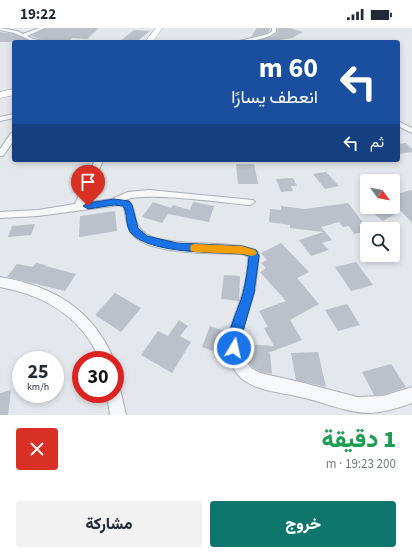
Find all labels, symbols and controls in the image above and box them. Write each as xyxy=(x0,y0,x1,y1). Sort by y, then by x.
text: 19:22 xyxy=(20,4,56,25)
text: 60 m xyxy=(259,48,318,88)
icon: left xyxy=(332,56,384,108)
text: انعطف يسارًا xyxy=(231,85,318,110)
icon: left xyxy=(340,132,362,154)
text: ثم xyxy=(370,132,384,153)
pin xyxy=(71,165,105,206)
icon: arrive xyxy=(77,171,99,193)
north arrow xyxy=(360,174,400,214)
map controls xyxy=(360,174,400,262)
button: search xyxy=(360,222,400,262)
position arrow xyxy=(213,327,255,369)
speed limit sign: 30 xyxy=(72,351,124,403)
text: 25 xyxy=(27,358,49,386)
text: km/h xyxy=(27,380,49,394)
text: 1 دقيقة xyxy=(322,422,396,457)
button: close xyxy=(16,428,58,470)
text: 200 m · 19:23 xyxy=(326,455,396,473)
button: مشاركة xyxy=(16,501,202,547)
button: خروج xyxy=(210,501,396,547)

